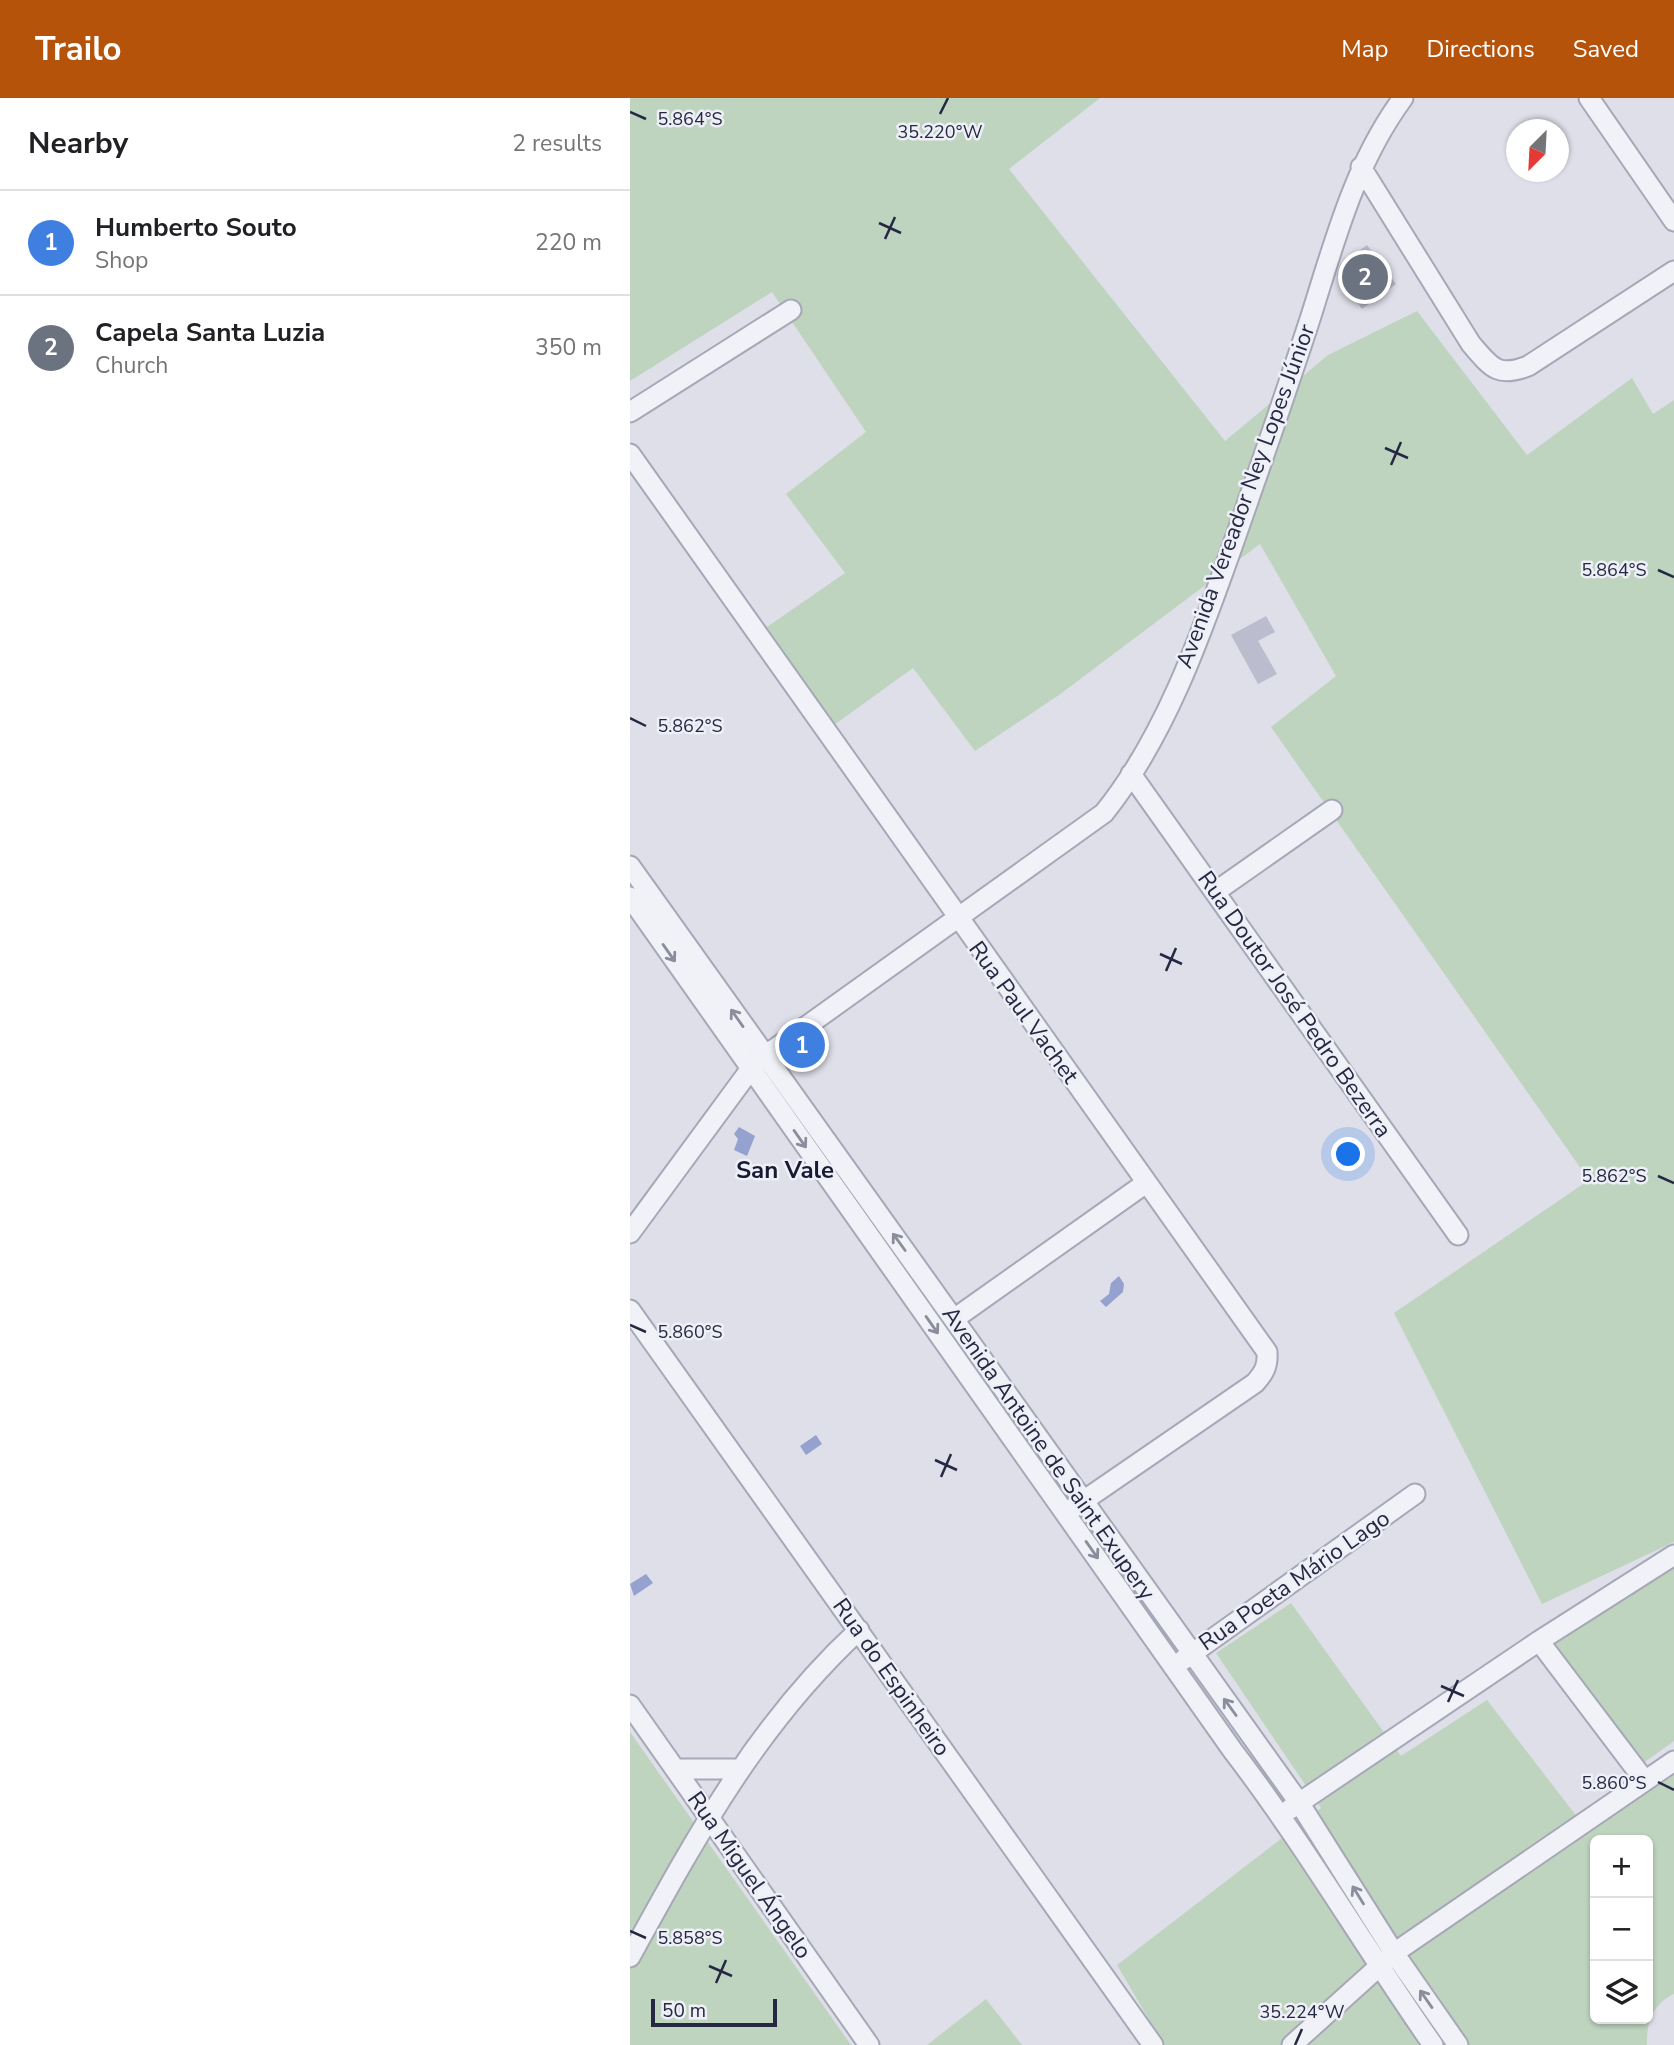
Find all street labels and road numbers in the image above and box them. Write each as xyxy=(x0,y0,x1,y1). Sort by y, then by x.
street label: Avenida Vereador Ney Lopes Júnior xyxy=(1169,319,1323,672)
street label: Rua Doutor José Pedro Bezerra xyxy=(1190,865,1399,1144)
street label: Rua Paul Vachet xyxy=(961,935,1086,1090)
street label: Avenida Antoine de Saint Exupery xyxy=(935,1300,1162,1607)
street label: Rua Poeta Mário Lago xyxy=(1193,1503,1396,1658)
street label: Rua do Espinheiro xyxy=(826,1592,958,1762)
street label: Rua Miguel Ángelo xyxy=(680,1785,819,1965)

